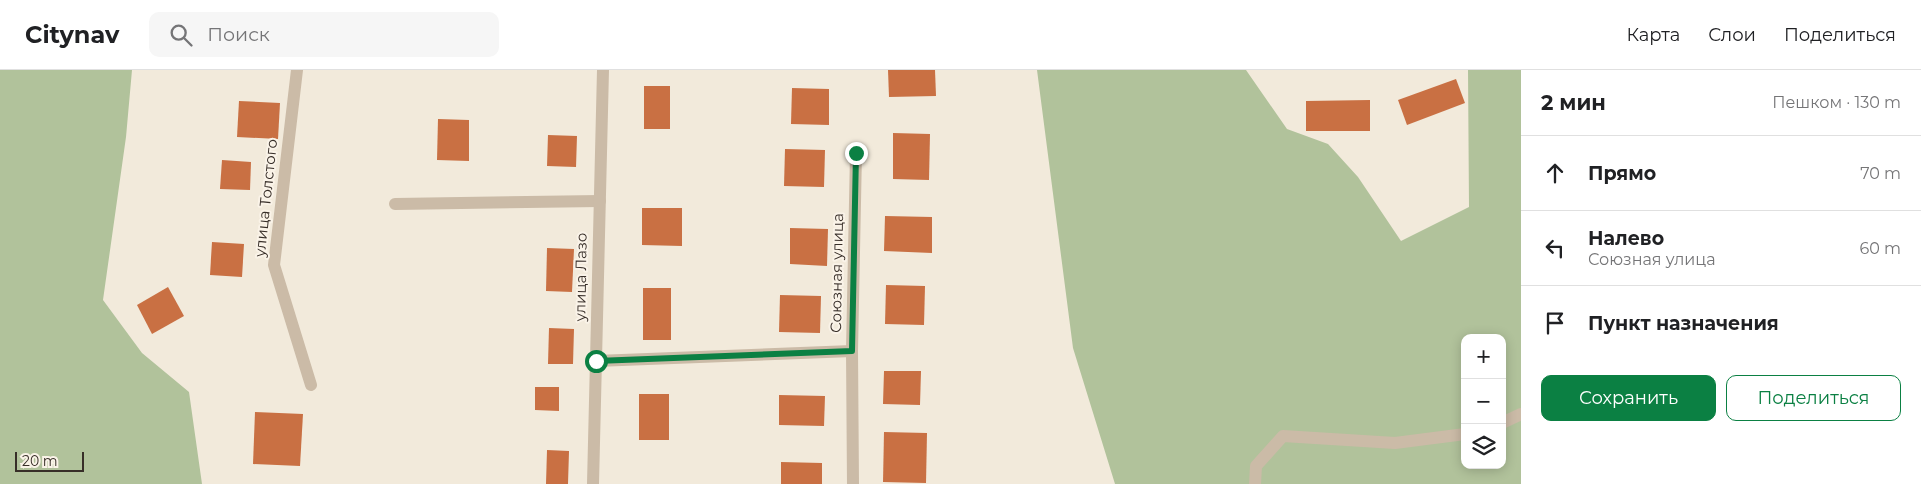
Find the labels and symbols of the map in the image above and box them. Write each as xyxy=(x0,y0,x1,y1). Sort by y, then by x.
street label: улица Толстого xyxy=(250,138,281,259)
route end xyxy=(845,142,868,165)
street label: Союзная улица xyxy=(826,213,847,333)
street label: улица Лазо xyxy=(570,232,591,323)
route start xyxy=(585,350,608,373)
scale bar xyxy=(15,449,84,472)

